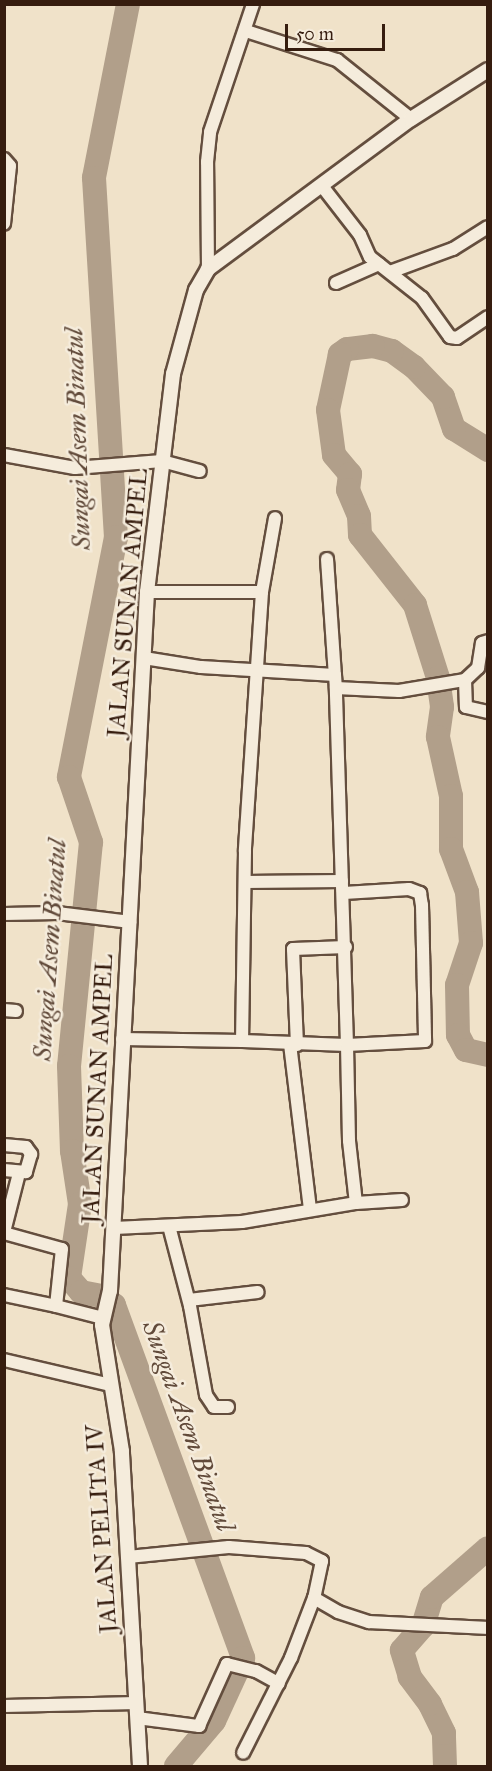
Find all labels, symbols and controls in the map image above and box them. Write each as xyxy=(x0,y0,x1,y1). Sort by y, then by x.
scale bar xyxy=(288,12,388,50)
text: 50 m xyxy=(296,23,334,45)
water label: Sungai Asem Binatul xyxy=(59,328,97,550)
street label: JALAN SUNAN AMPEL xyxy=(102,467,154,739)
water label: Sungai Asem Binatul xyxy=(27,838,73,1062)
street label: JALAN SUNAN AMPEL xyxy=(77,953,119,1225)
water label: Sungai Asem Binatul xyxy=(135,1316,241,1536)
street label: JALAN PELITA IV xyxy=(80,1424,124,1634)

